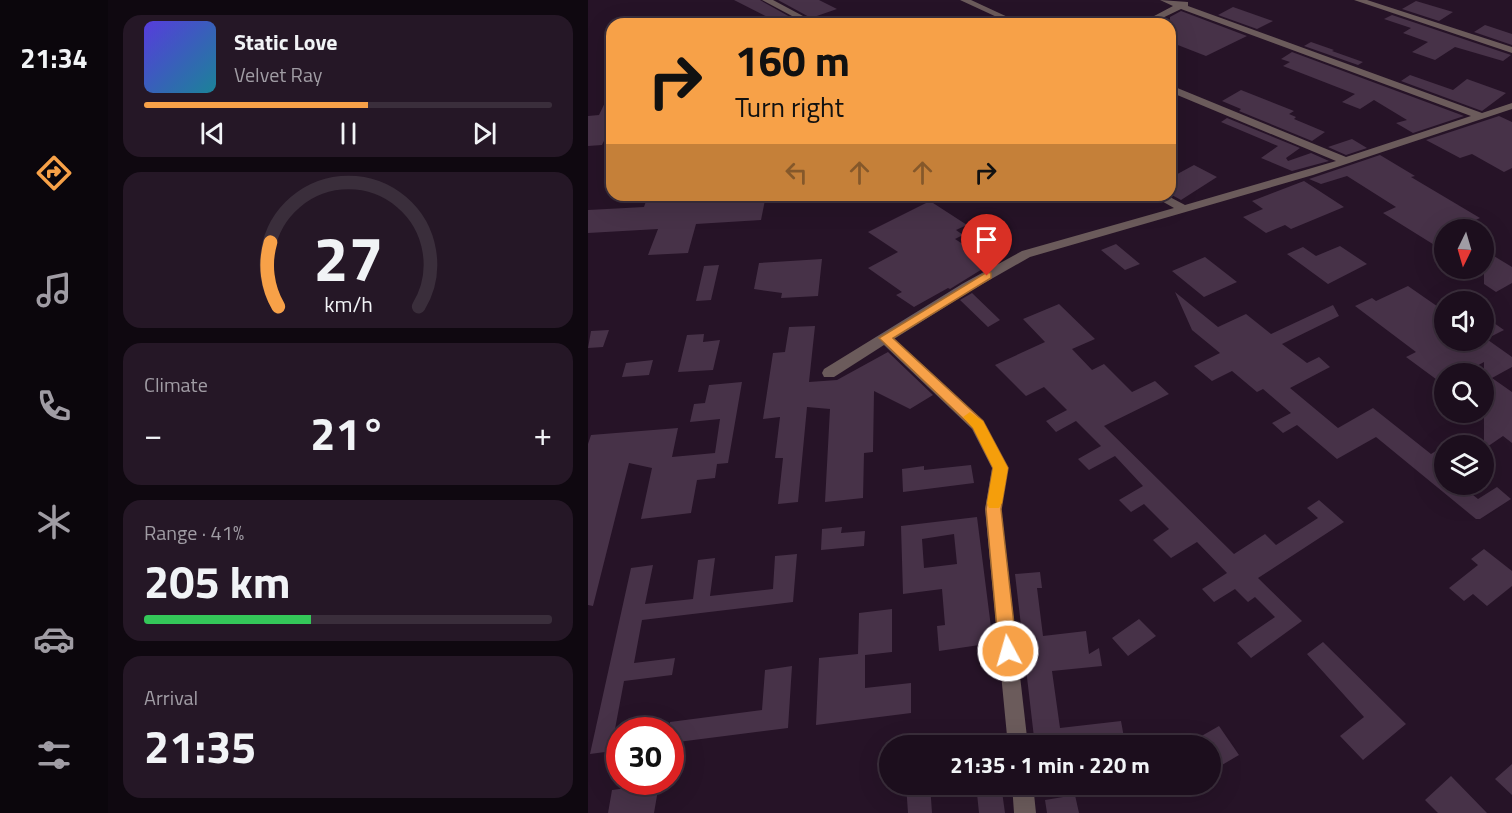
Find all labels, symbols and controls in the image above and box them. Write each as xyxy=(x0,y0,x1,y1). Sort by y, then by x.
text: Static Love xyxy=(234,25,337,59)
text: 160 m xyxy=(735,28,850,92)
text: 21:34 xyxy=(20,37,88,78)
icon: right xyxy=(636,42,714,120)
text: Velvet Ray xyxy=(234,59,323,90)
text: Turn right xyxy=(735,86,844,127)
icon: previous xyxy=(196,117,229,150)
icon: pause xyxy=(332,117,365,150)
icon: next xyxy=(468,117,501,150)
icon: directions xyxy=(33,152,75,194)
icon: left xyxy=(780,156,813,189)
icon: ahead xyxy=(843,156,876,189)
icon: ahead xyxy=(906,156,939,189)
icon: right xyxy=(969,156,1002,189)
text: 27 xyxy=(313,210,383,305)
pin xyxy=(961,214,1012,276)
north arrow xyxy=(1434,219,1494,279)
map controls xyxy=(1434,219,1494,495)
icon: arrive xyxy=(970,223,1003,256)
icon: music xyxy=(33,269,75,311)
text: km/h xyxy=(324,288,372,320)
button: sound xyxy=(1434,291,1494,351)
button: search xyxy=(1434,363,1494,423)
text: Climate xyxy=(144,369,208,400)
icon: phone xyxy=(33,385,75,427)
text: 21° xyxy=(310,399,386,467)
text: − xyxy=(144,409,162,459)
text: + xyxy=(534,409,552,459)
button: layers xyxy=(1434,435,1494,495)
icon: climate xyxy=(33,501,75,543)
text: Range · 41% xyxy=(144,517,244,548)
text: 205 km xyxy=(144,547,290,615)
icon: car xyxy=(33,618,75,660)
position arrow xyxy=(976,619,1040,683)
text: Arrival xyxy=(144,682,198,713)
text: 21:35 xyxy=(144,712,256,780)
speed limit sign: 30 xyxy=(606,717,684,795)
icon: filters xyxy=(33,734,75,776)
text: 21:35 · 1 min · 220 m xyxy=(950,748,1150,782)

